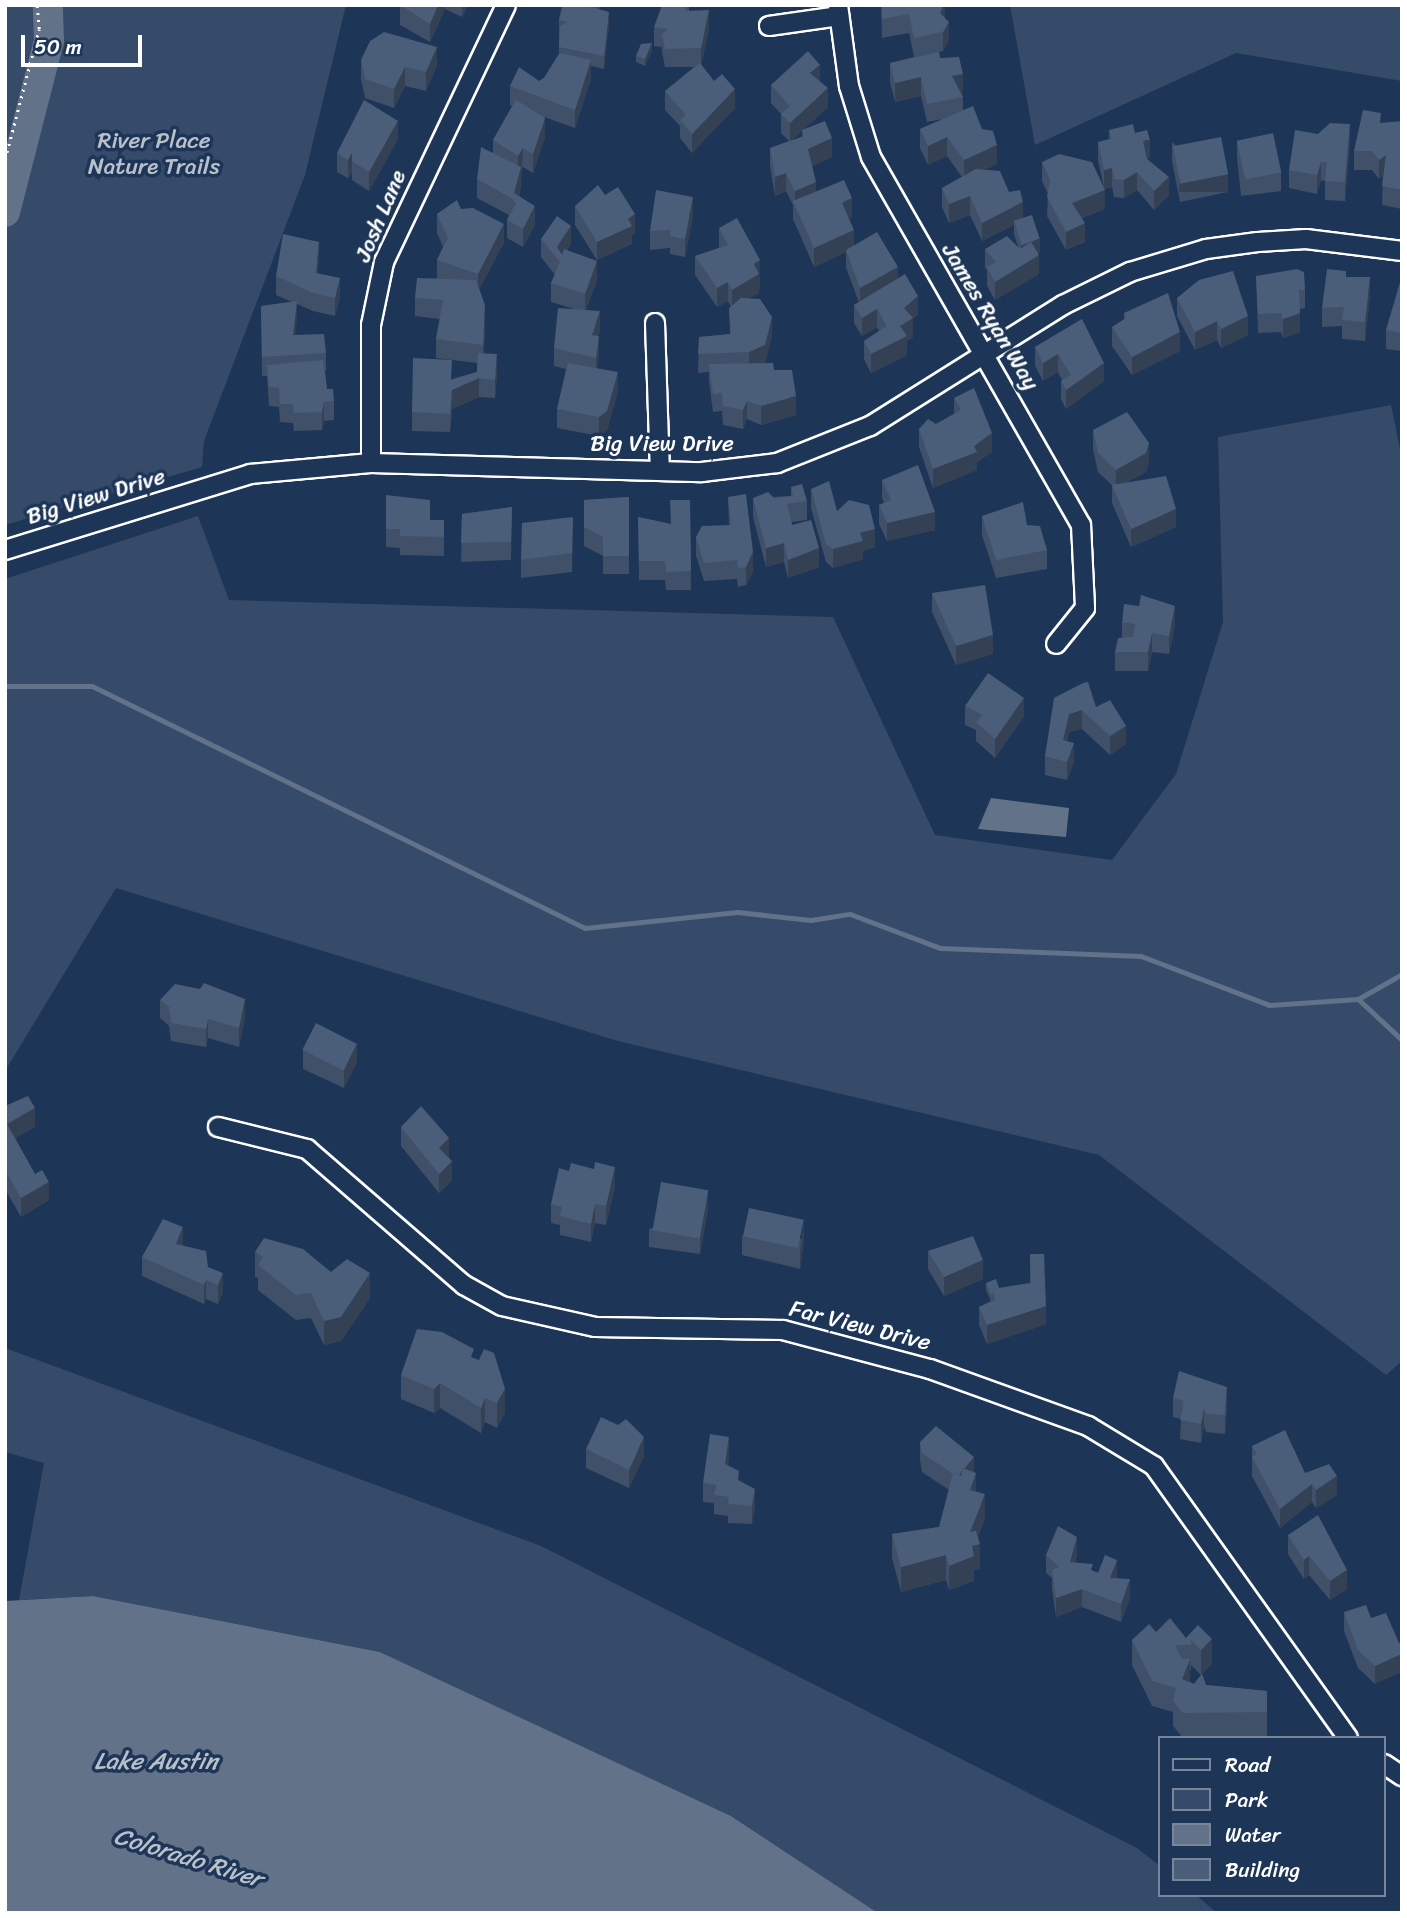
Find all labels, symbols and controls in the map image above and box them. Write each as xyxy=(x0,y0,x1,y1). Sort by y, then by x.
scale bar xyxy=(24,21,145,65)
text: 50 m xyxy=(34,28,82,66)
park label: River Place Nature Trails xyxy=(89,127,219,181)
street label: Josh Lane xyxy=(349,166,413,266)
street label: James Ryan Way xyxy=(936,239,1044,395)
street label: Big View Drive xyxy=(590,430,734,458)
street label: Big View Drive xyxy=(23,463,169,531)
street label: Far View Drive xyxy=(786,1295,934,1357)
legend xyxy=(1158,1736,1386,1897)
text: Road xyxy=(1225,1746,1270,1784)
water label: Lake Austin xyxy=(94,1748,218,1776)
text: Park xyxy=(1225,1781,1268,1819)
text: Water xyxy=(1225,1816,1280,1854)
water label: Colorado River xyxy=(110,1822,266,1894)
text: Building xyxy=(1225,1851,1300,1889)

